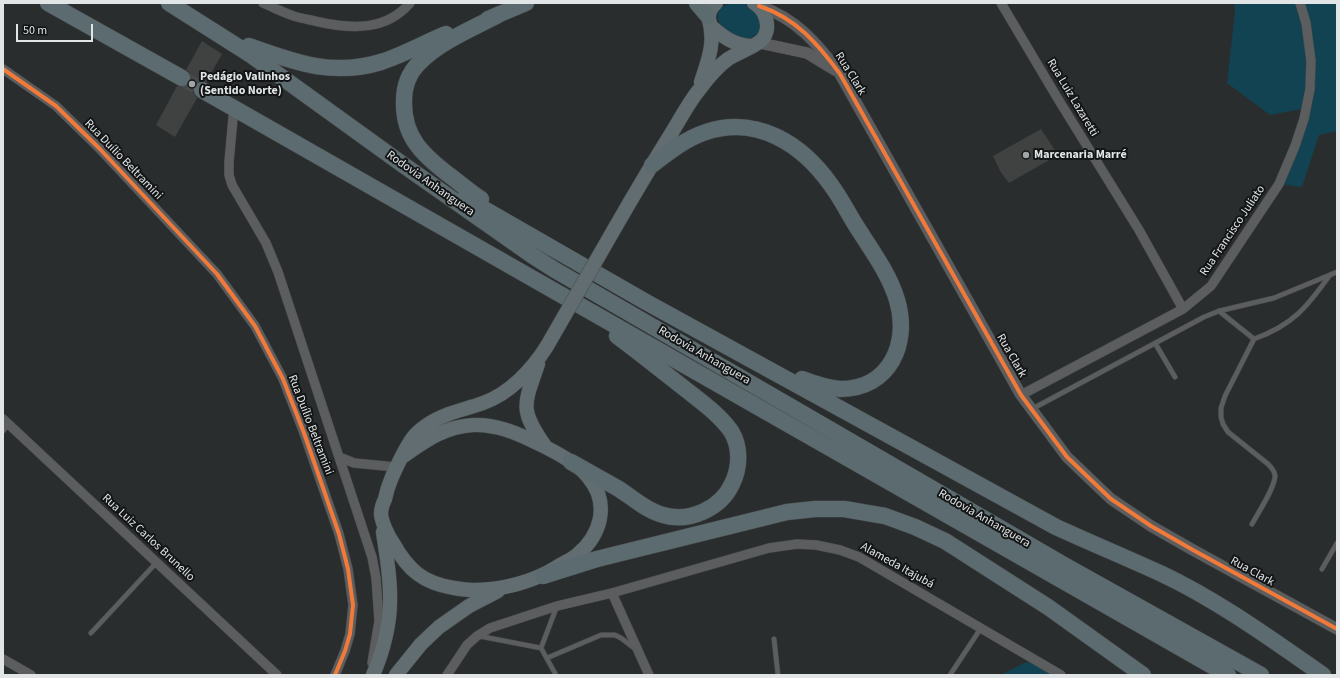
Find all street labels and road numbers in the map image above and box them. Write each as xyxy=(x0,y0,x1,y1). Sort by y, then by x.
street label: Rua Clark xyxy=(831,50,869,98)
street label: Rua Luiz Lazaretti xyxy=(1043,57,1101,139)
street label: Rua Duílio Beltramini xyxy=(81,117,165,203)
street label: Rodovia Anhanguera xyxy=(383,148,477,220)
street label: Rua Francisco Juliato xyxy=(1197,183,1269,279)
street label: Rodovia Anhanguera xyxy=(655,324,753,388)
street label: Rua Clark xyxy=(993,332,1029,380)
street label: Rua Duílio Beltramini xyxy=(284,373,336,477)
street label: Rodovia Anhanguera xyxy=(935,487,1033,551)
street label: Rua Luiz Carlos Brunello xyxy=(99,491,197,585)
street label: Alameda Itajubá xyxy=(858,540,936,592)
street label: Rua Clark xyxy=(1228,554,1276,590)

